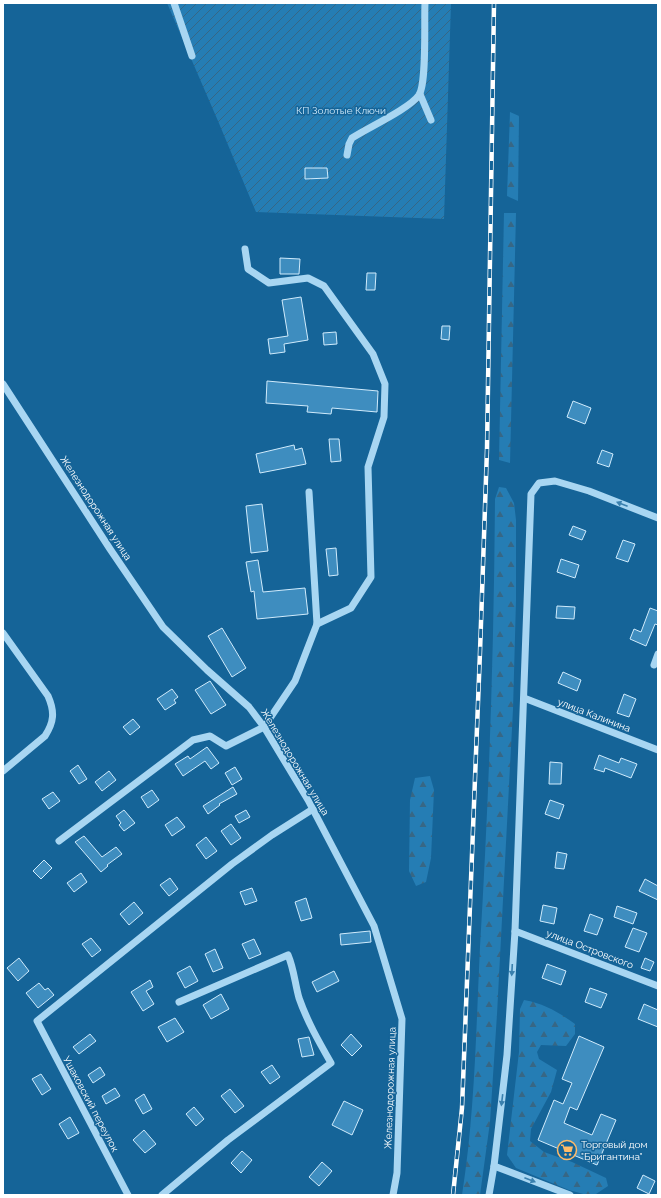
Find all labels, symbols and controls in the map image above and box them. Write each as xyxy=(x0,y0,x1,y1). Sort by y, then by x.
park label: КП Золотые Ключи xyxy=(296,105,386,116)
street label: Железнодорожная улица xyxy=(58,454,134,562)
one-way arrow xyxy=(615,500,627,506)
street label: улица Калинина xyxy=(556,696,632,734)
street label: Железнодорожная улица xyxy=(259,707,331,817)
street label: улица Островского xyxy=(545,927,635,971)
one-way arrow xyxy=(509,964,516,976)
street label: Железнодорожная улица xyxy=(382,1027,398,1149)
street label: Ушаковский переулок xyxy=(61,1054,121,1154)
one-way arrow xyxy=(499,1094,505,1106)
supermarket icon: Торговый дом "Бригантина" xyxy=(556,1139,578,1161)
place label: Торговый дом "Бригантина" xyxy=(581,1139,647,1162)
one-way arrow xyxy=(525,1177,537,1183)

